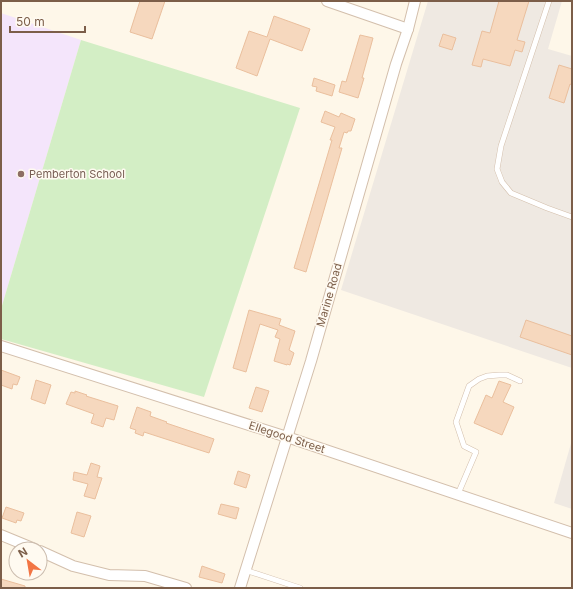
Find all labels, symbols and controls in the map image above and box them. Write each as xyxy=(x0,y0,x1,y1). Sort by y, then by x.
scale bar xyxy=(10,8,85,34)
text: 50 m xyxy=(16,14,45,29)
place label: Pemberton School xyxy=(29,167,125,181)
marker: Pemberton School xyxy=(16,169,26,179)
street label: Marine Road xyxy=(313,262,345,328)
street label: Ellegood Street xyxy=(247,418,327,456)
north arrow xyxy=(8,541,48,581)
text: N xyxy=(16,544,30,561)

